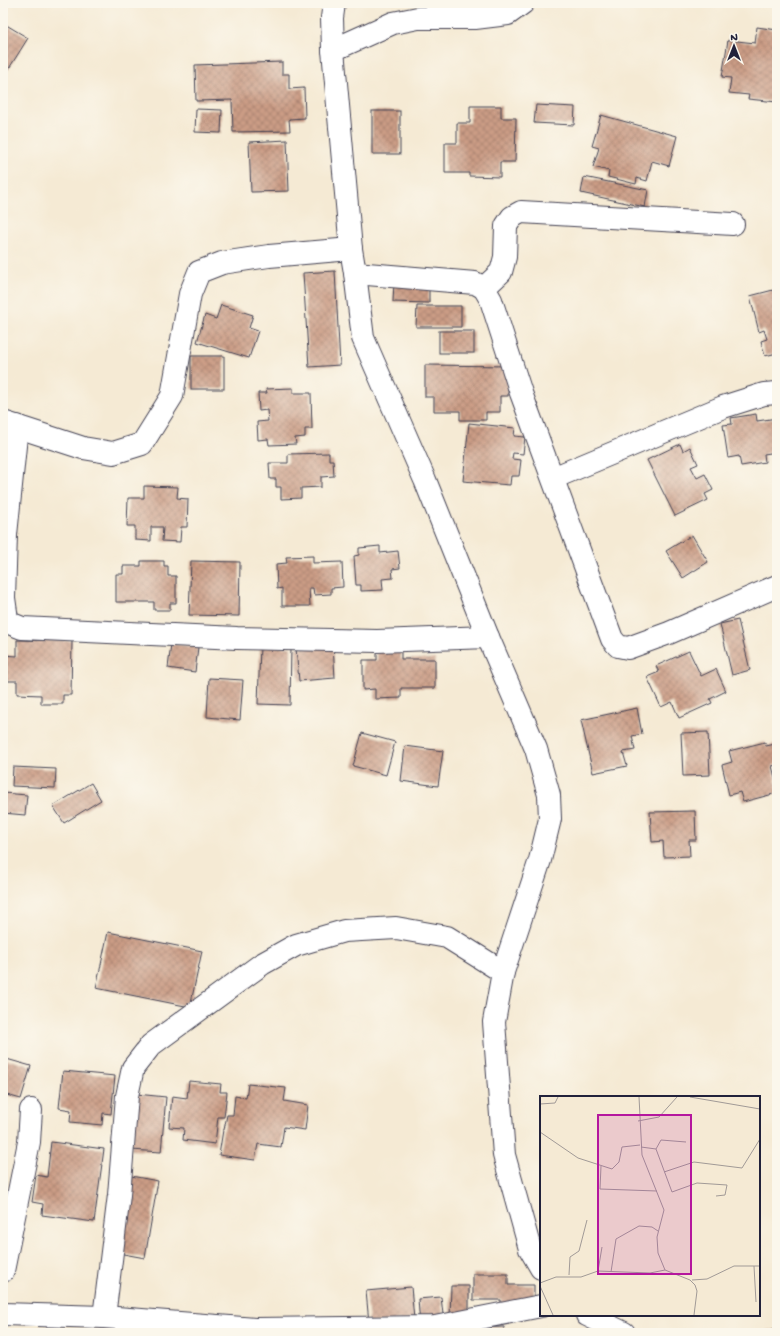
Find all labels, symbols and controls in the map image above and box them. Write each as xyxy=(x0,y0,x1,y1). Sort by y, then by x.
north arrow xyxy=(714,26,754,66)
text: N xyxy=(730,32,738,44)
inset map xyxy=(540,1096,760,1316)

